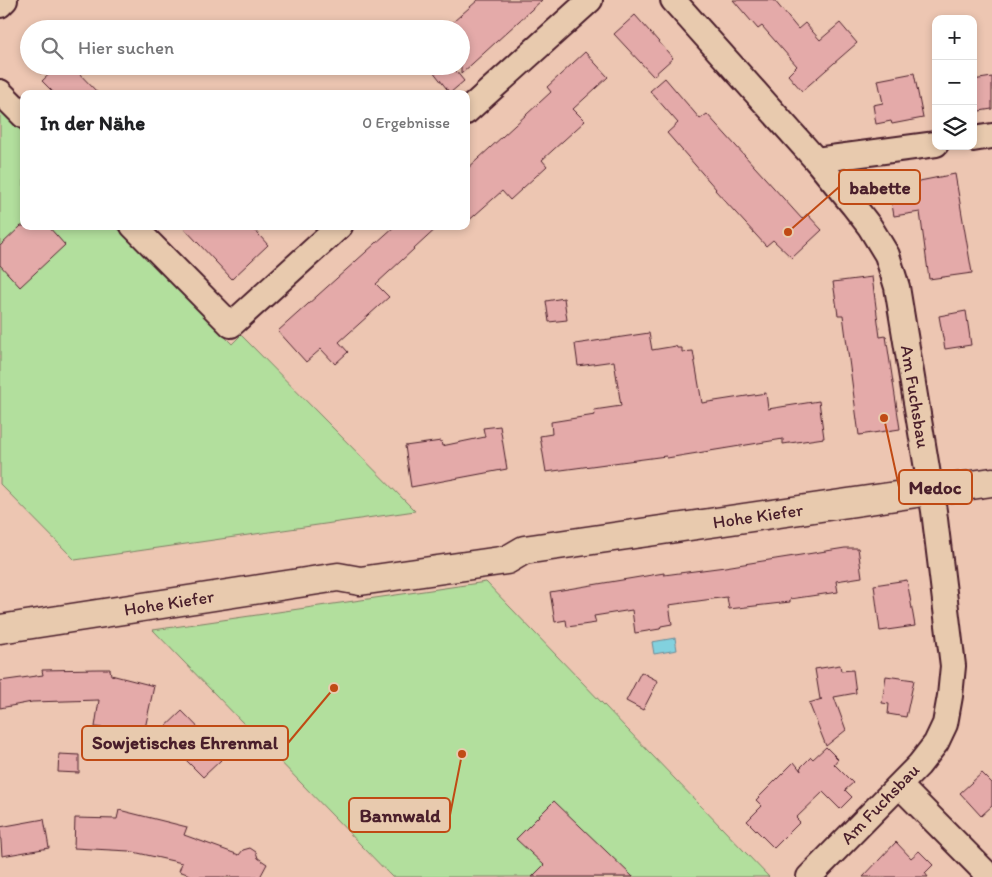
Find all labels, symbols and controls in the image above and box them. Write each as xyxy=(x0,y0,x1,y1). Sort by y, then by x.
map controls xyxy=(932,15,977,150)
button: + xyxy=(932,15,977,60)
search box xyxy=(20,20,470,75)
icon: search xyxy=(38,34,66,62)
text: Hier suchen xyxy=(78,36,174,59)
button: − xyxy=(932,60,977,105)
button: layers xyxy=(932,105,977,150)
text: In der Nähe xyxy=(40,110,145,135)
text: 0 Ergebnisse xyxy=(362,113,450,132)
callout: babette xyxy=(839,170,920,204)
text: babette xyxy=(849,176,911,199)
street label: Am Fuchsbau xyxy=(896,344,934,450)
callout: Medoc xyxy=(899,470,972,504)
text: Medoc xyxy=(909,476,962,499)
street label: Hohe Kiefer xyxy=(711,498,805,533)
street label: Hohe Kiefer xyxy=(122,585,216,621)
callout: Sowjetisches Ehrenmal xyxy=(82,726,288,760)
text: Sowjetisches Ehrenmal xyxy=(92,731,279,754)
street label: Am Fuchsbau xyxy=(836,759,924,849)
callout: Bannwald xyxy=(349,798,450,832)
text: Bannwald xyxy=(360,804,441,827)

